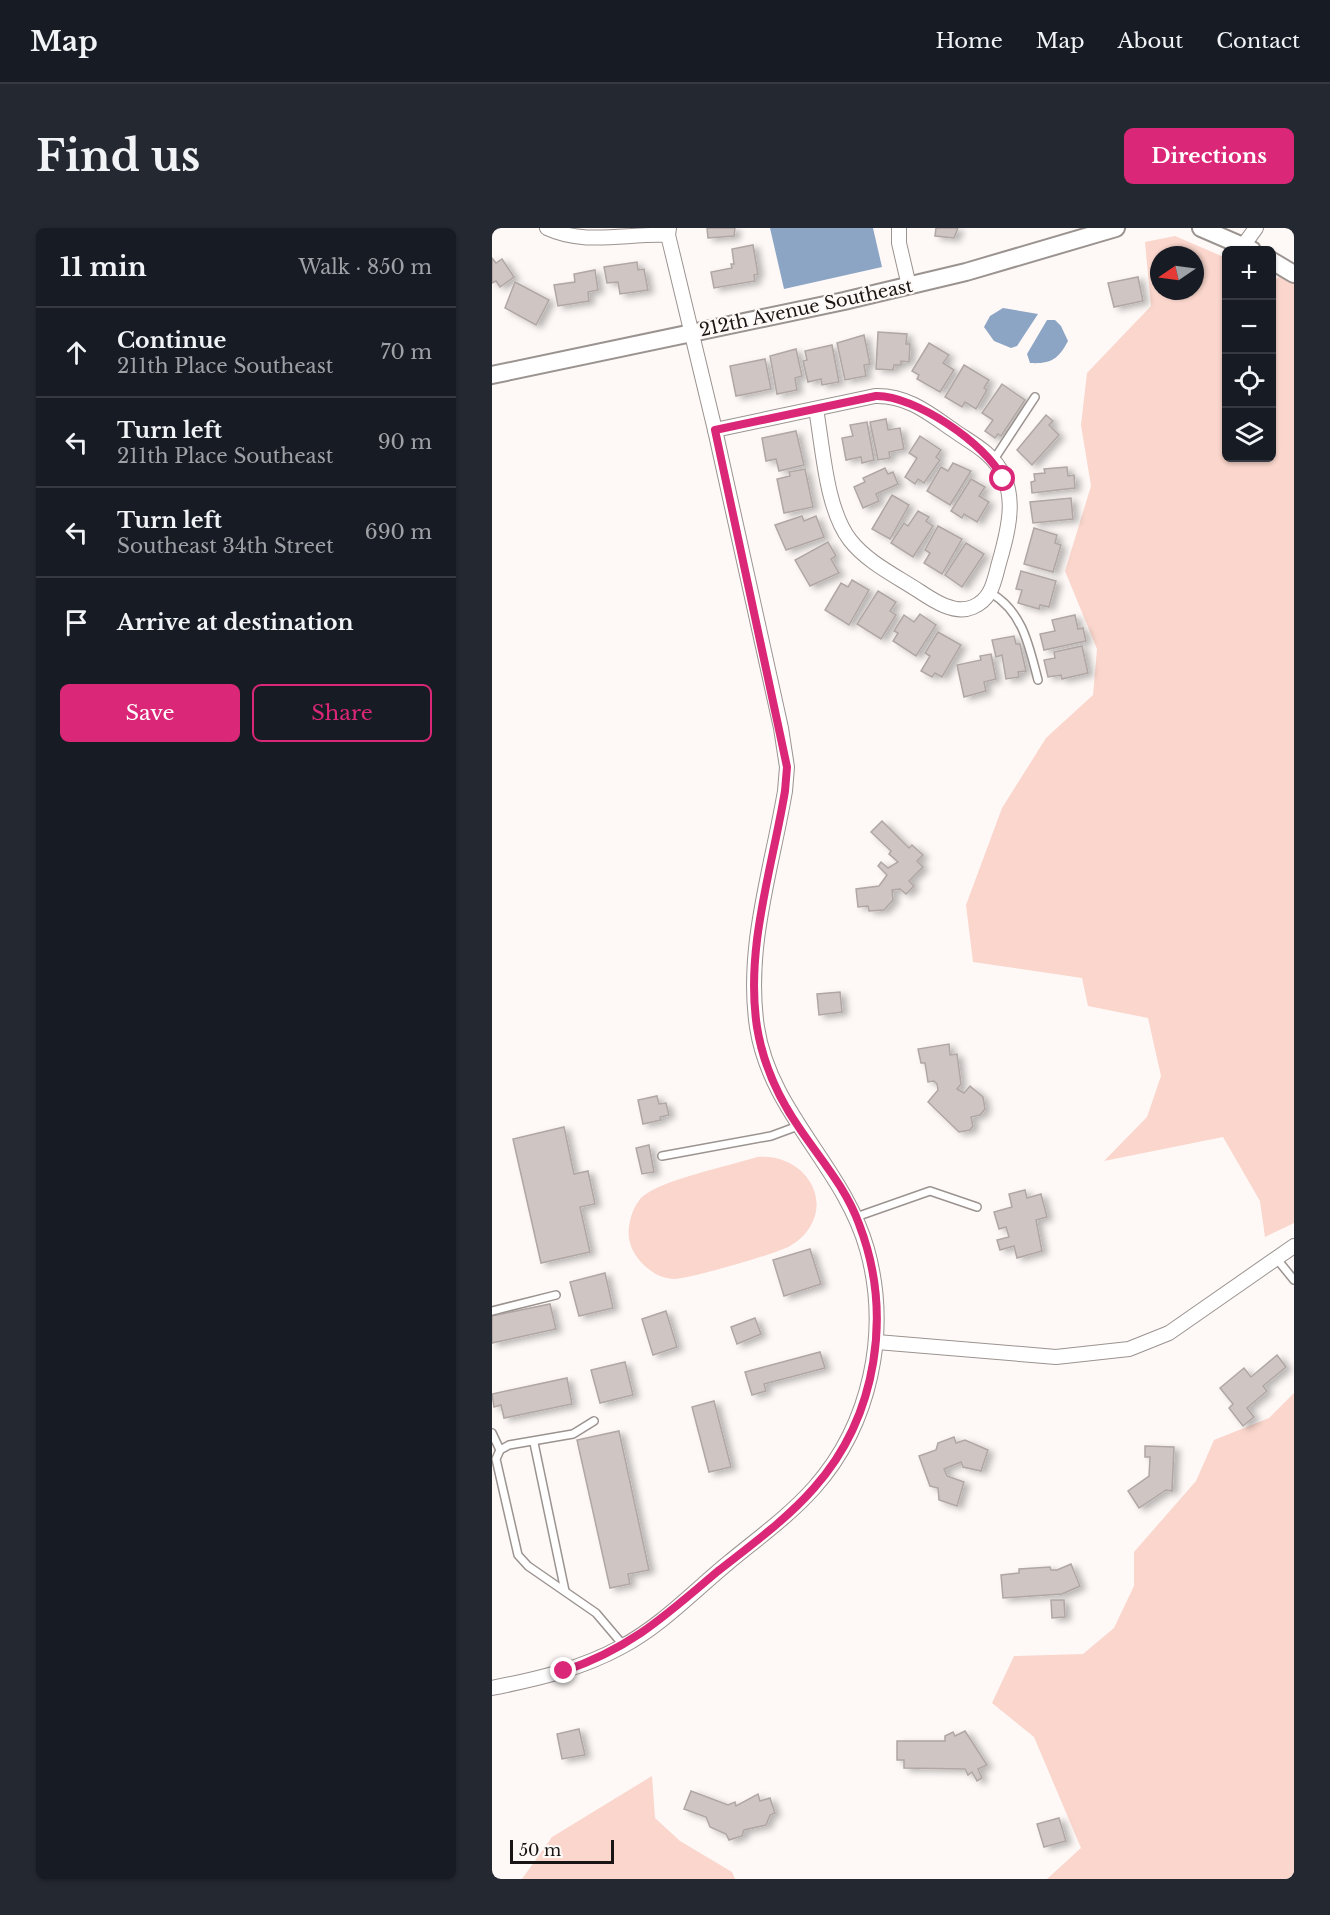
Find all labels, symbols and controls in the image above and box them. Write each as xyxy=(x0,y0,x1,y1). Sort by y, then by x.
text: Map xyxy=(30,24,98,59)
text: Home xyxy=(936,28,1003,54)
text: Map xyxy=(1036,28,1084,54)
text: About xyxy=(1117,28,1183,54)
text: Contact xyxy=(1216,28,1300,54)
button: Directions xyxy=(1124,128,1294,184)
text: Find us xyxy=(36,130,200,182)
north arrow xyxy=(1150,246,1204,300)
map controls xyxy=(1222,246,1276,462)
button: + xyxy=(1222,246,1276,300)
text: 11 min xyxy=(60,251,147,283)
text: Walk · 850 m xyxy=(298,255,432,279)
street label: 212th Avenue Southeast xyxy=(697,275,915,341)
button: − xyxy=(1222,300,1276,354)
text: Continue xyxy=(117,327,226,354)
icon: ahead xyxy=(60,336,93,369)
text: 70 m xyxy=(380,340,432,364)
text: 211th Place Southeast xyxy=(117,354,333,378)
button: locate xyxy=(1222,354,1276,408)
button: layers xyxy=(1222,408,1276,462)
text: Turn left xyxy=(117,417,222,444)
icon: left xyxy=(60,426,93,459)
text: 90 m xyxy=(378,430,432,454)
text: 211th Place Southeast xyxy=(117,444,333,468)
route start xyxy=(989,465,1015,491)
text: Turn left xyxy=(117,507,222,534)
icon: left xyxy=(60,516,93,549)
text: 690 m xyxy=(365,520,432,544)
text: Southeast 34th Street xyxy=(117,534,334,558)
icon: arrive xyxy=(60,606,93,639)
text: Arrive at destination xyxy=(117,609,354,636)
button: Save xyxy=(60,684,240,742)
button: Share xyxy=(252,684,432,742)
route end xyxy=(550,1657,576,1683)
scale bar xyxy=(510,1837,614,1864)
text: 50 m xyxy=(519,1840,561,1860)

